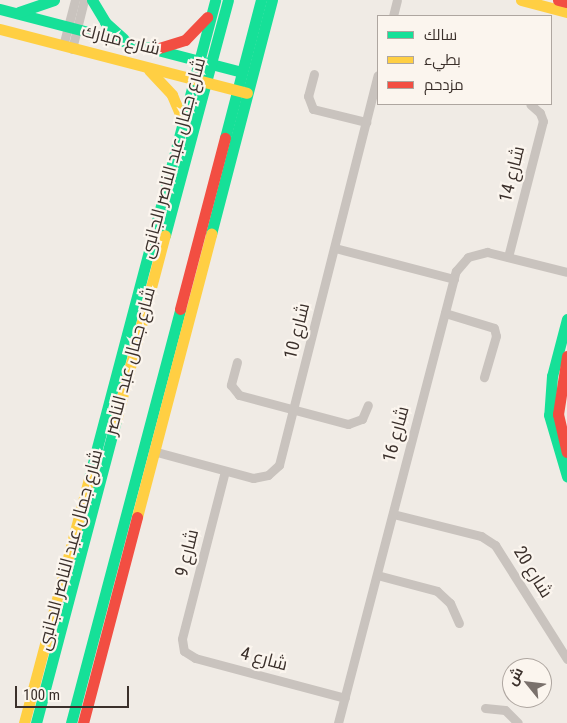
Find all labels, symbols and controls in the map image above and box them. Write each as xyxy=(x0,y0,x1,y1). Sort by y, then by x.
legend xyxy=(377,15,552,105)
street label: شارع مبارك xyxy=(80,20,162,60)
text: سالك xyxy=(424,26,457,44)
text: بطيء xyxy=(424,51,461,69)
street label: شارع جمال عبد الناصر الجانبى xyxy=(136,55,210,261)
text: مزدحم xyxy=(424,76,464,94)
street label: شارع 14 xyxy=(495,144,529,204)
street label: شارع جمال عبد الناصر xyxy=(100,285,160,437)
street label: شارع 10 xyxy=(280,301,314,361)
street label: شارع 16 xyxy=(378,404,414,464)
street label: شارع جمال عبد الناصر الجانبى xyxy=(33,447,107,653)
street label: شارع 9 xyxy=(171,527,203,579)
street label: شارع 20 xyxy=(509,542,557,602)
street label: شارع 4 xyxy=(238,642,290,676)
north arrow xyxy=(502,658,552,708)
text: ش xyxy=(503,664,526,688)
scale bar xyxy=(18,676,131,708)
text: 100 m xyxy=(23,686,60,704)

